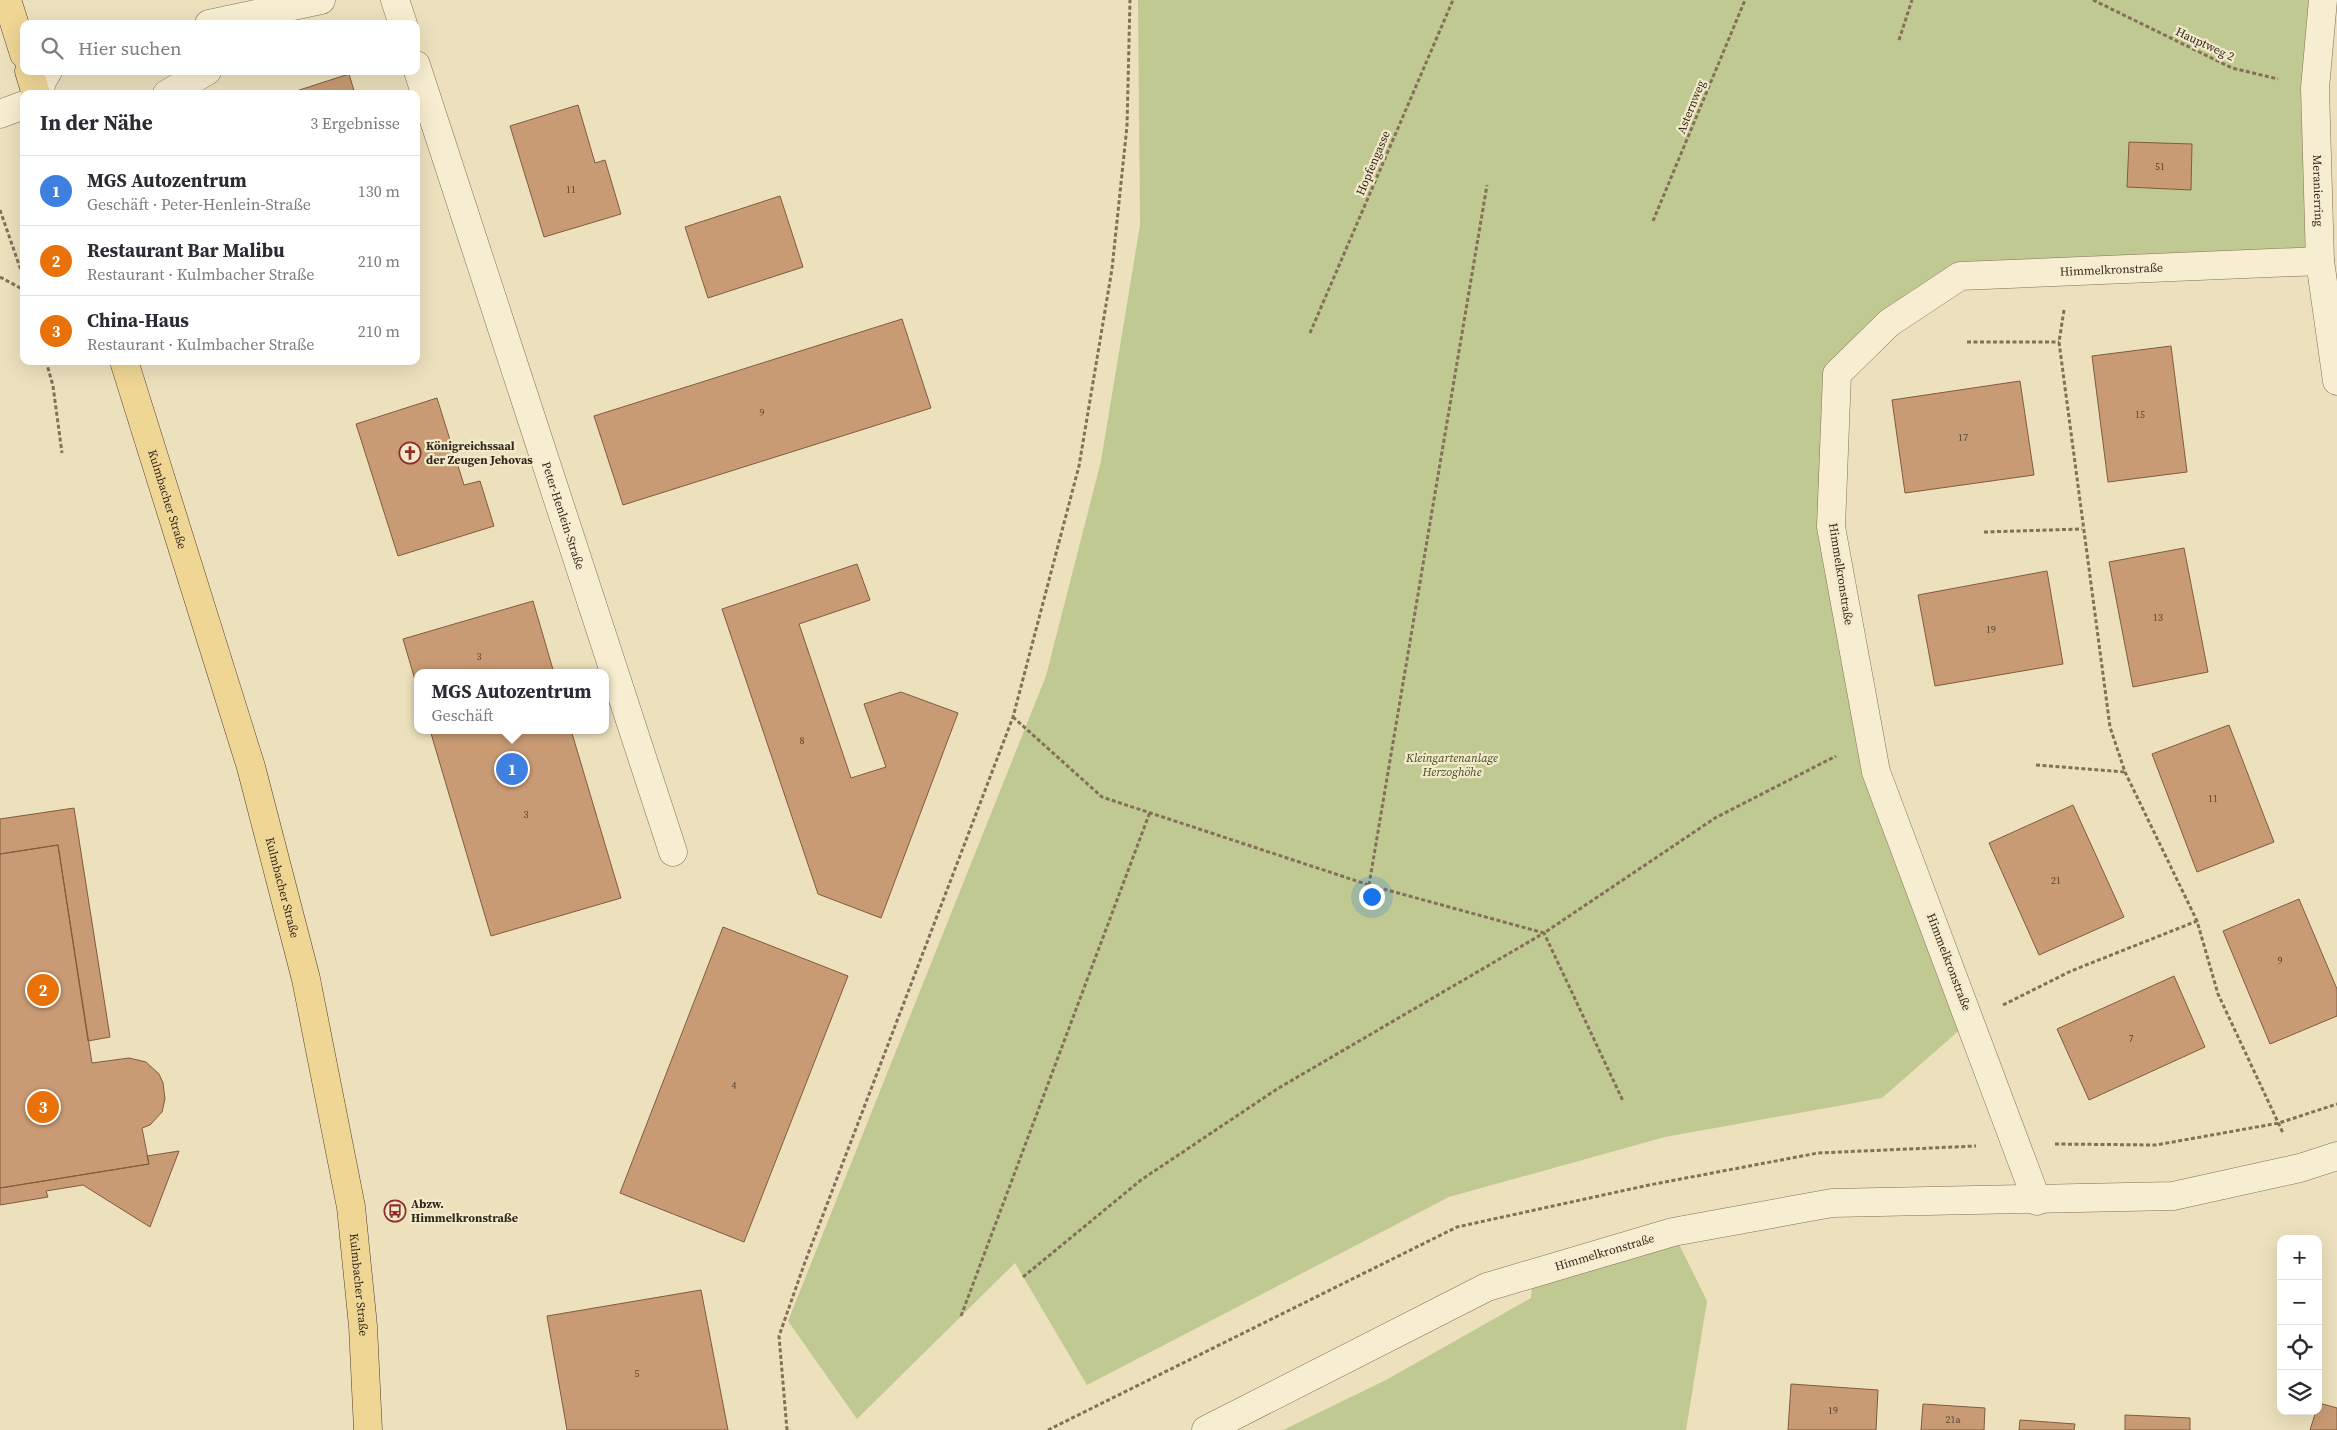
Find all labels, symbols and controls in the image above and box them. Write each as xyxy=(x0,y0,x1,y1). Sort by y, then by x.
search box xyxy=(20,20,420,75)
street label: Hauptweg 2 xyxy=(2173,23,2237,65)
icon: search xyxy=(38,34,66,62)
text: Hier suchen xyxy=(78,35,182,61)
street label: Asternweg xyxy=(1673,78,1709,136)
text: In der Nähe xyxy=(40,108,153,137)
text: 3 Ergebnisse xyxy=(310,112,400,134)
street label: Hopfengasse xyxy=(1352,128,1394,198)
street label: Meranierring xyxy=(2309,154,2327,227)
house number: 51 xyxy=(2155,160,2165,173)
text: MGS Autozentrum xyxy=(87,167,247,193)
text: 1 xyxy=(52,180,60,202)
text: 130 m xyxy=(358,180,400,202)
house number: 11 xyxy=(566,183,576,196)
text: Geschäft · Peter-Henlein-Straße xyxy=(87,193,311,215)
text: Restaurant Bar Malibu xyxy=(87,237,285,263)
text: 2 xyxy=(52,250,60,272)
text: 210 m xyxy=(358,250,400,272)
street label: Himmelkronstraße xyxy=(2060,260,2163,280)
text: Restaurant · Kulmbacher Straße xyxy=(87,263,315,285)
text: China-Haus xyxy=(87,307,189,333)
text: 3 xyxy=(52,320,60,342)
text: 210 m xyxy=(358,320,400,342)
text: Restaurant · Kulmbacher Straße xyxy=(87,333,315,355)
house number: 9 xyxy=(760,406,765,419)
house number: 15 xyxy=(2135,408,2145,421)
house number: 17 xyxy=(1958,431,1968,444)
place label: Königreichssaal der Zeugen Jehovas xyxy=(426,438,533,468)
church icon: Königreichssaal der Zeugen Jehovas xyxy=(398,441,422,465)
street label: Kulmbacher Straße xyxy=(144,448,190,551)
street label: Peter-Henlein-Straße xyxy=(538,460,588,572)
street label: Himmelkronstraße xyxy=(1825,522,1857,626)
house number: 13 xyxy=(2153,611,2163,624)
house number: 19 xyxy=(1986,623,1996,636)
house number: 3 xyxy=(477,650,482,663)
popup xyxy=(414,669,609,734)
text: MGS Autozentrum xyxy=(432,678,591,704)
text: Geschäft xyxy=(432,704,493,726)
house number: 8 xyxy=(800,734,805,747)
pin: 1 xyxy=(496,750,528,788)
park label: Kleingartenanlage Herzoghöhe xyxy=(1405,750,1498,780)
house number: 11 xyxy=(2208,792,2218,805)
house number: 3 xyxy=(524,808,529,821)
street label: Kulmbacher Straße xyxy=(262,836,303,940)
house number: 21 xyxy=(2051,874,2061,887)
your location xyxy=(1359,884,1385,910)
street label: Himmelkronstraße xyxy=(1923,911,1975,1013)
house number: 9 xyxy=(2278,954,2283,967)
pin: 2 xyxy=(27,971,59,1009)
house number: 7 xyxy=(2129,1032,2134,1045)
house number: 4 xyxy=(732,1079,737,1092)
pin: 3 xyxy=(27,1088,59,1126)
place label: Abzw. Himmelkronstraße xyxy=(411,1196,518,1226)
bus stop icon: Abzw. Himmelkronstraße xyxy=(383,1199,407,1223)
street label: Himmelkronstraße xyxy=(1553,1230,1656,1274)
street label: Kulmbacher Straße xyxy=(346,1233,371,1337)
map controls xyxy=(2277,1235,2322,1415)
button: + xyxy=(2277,1235,2322,1280)
button: − xyxy=(2277,1280,2322,1325)
button: locate xyxy=(2277,1325,2322,1370)
house number: 5 xyxy=(635,1367,640,1380)
button: layers xyxy=(2277,1370,2322,1415)
house number: 19 xyxy=(1828,1404,1838,1417)
house number: 21a xyxy=(1945,1413,1961,1426)

